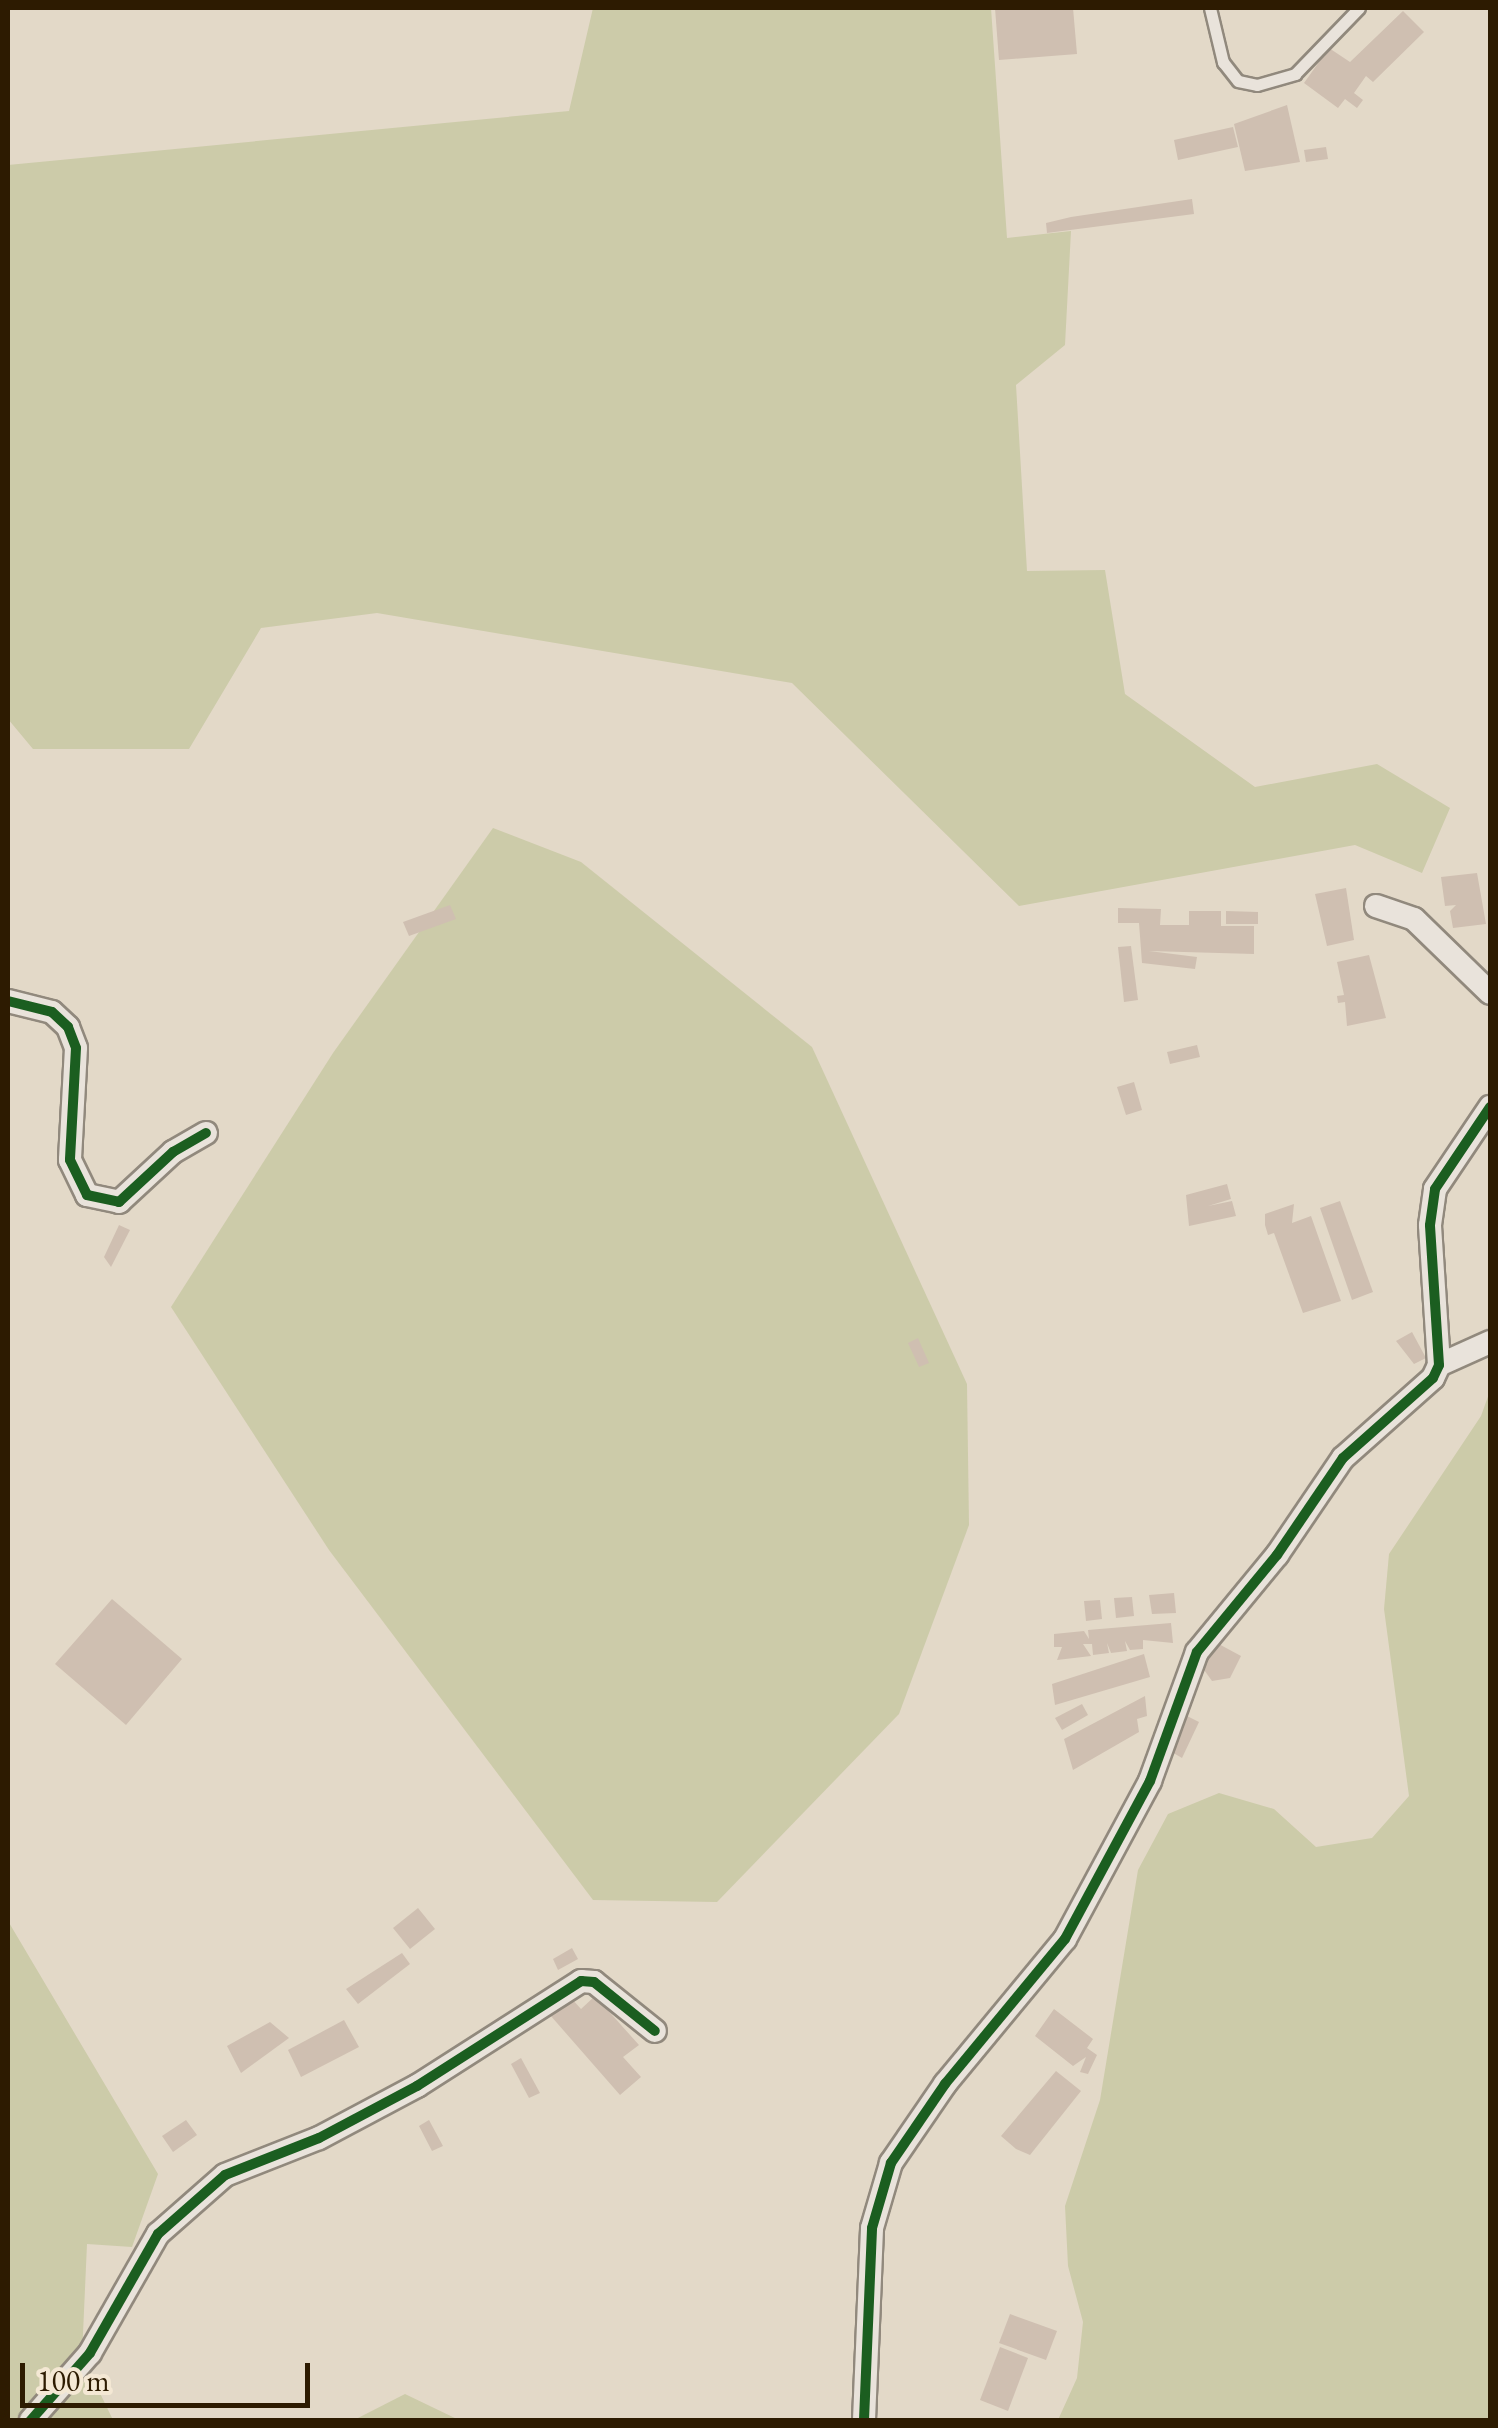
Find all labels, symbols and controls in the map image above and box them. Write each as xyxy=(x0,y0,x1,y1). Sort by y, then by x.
scale bar xyxy=(25,2343,315,2405)
text: 100 m xyxy=(37,2361,110,2400)

